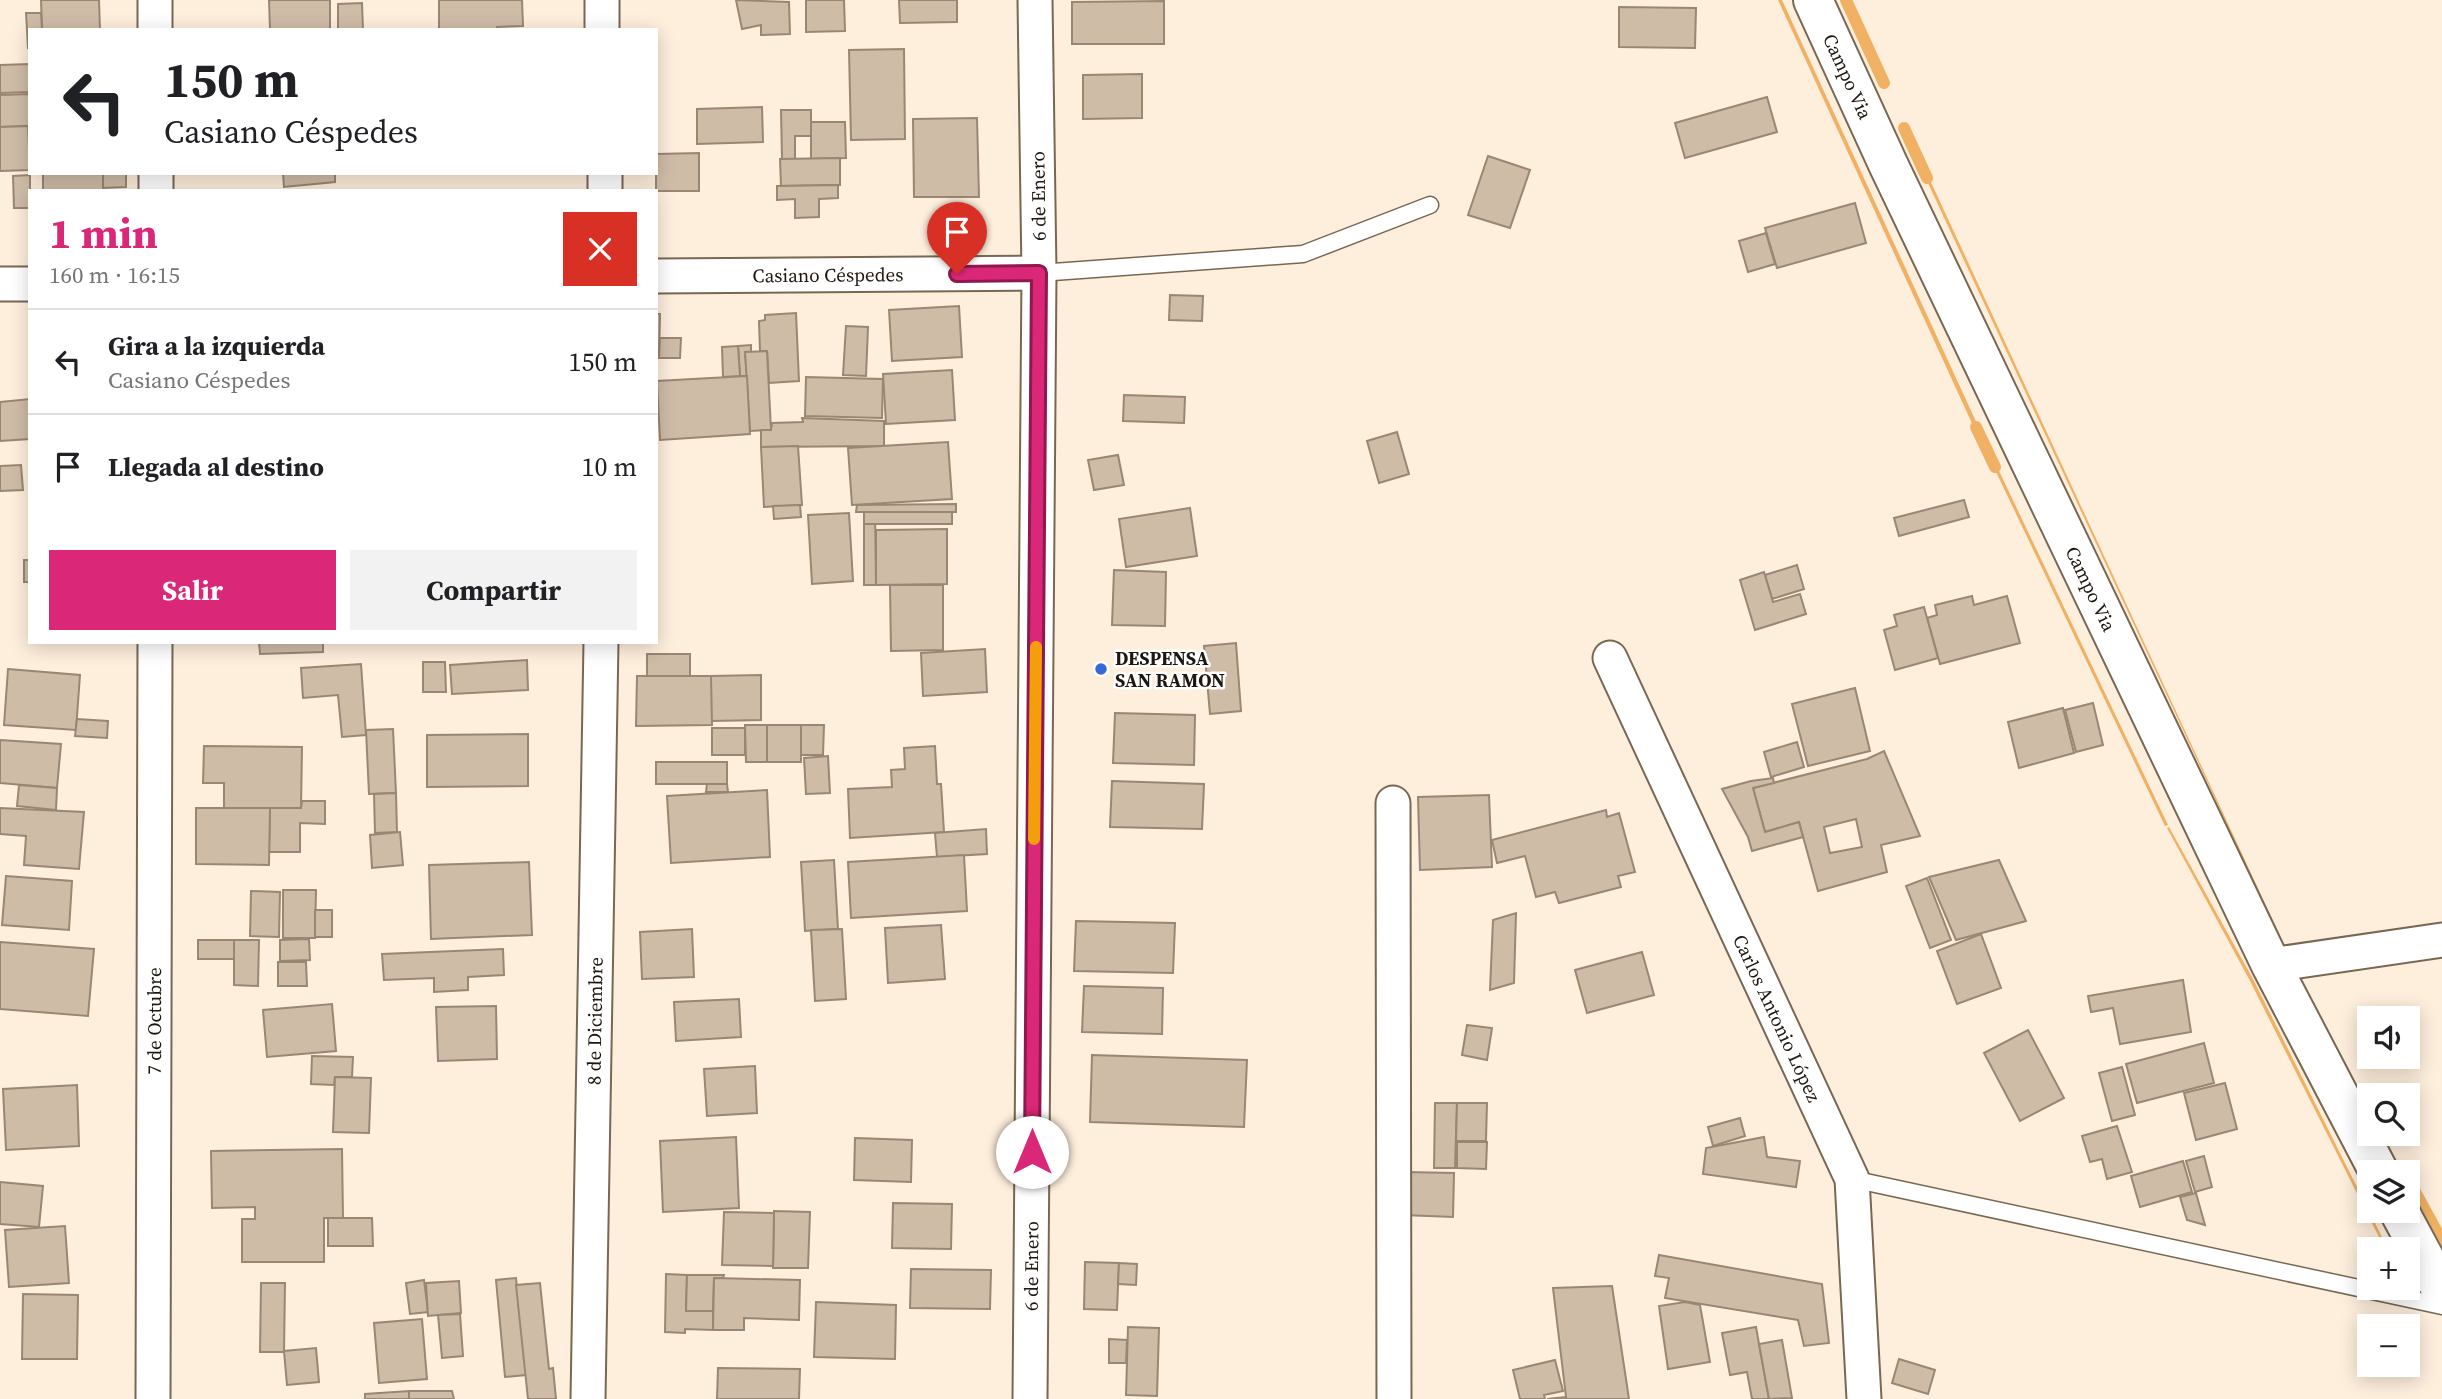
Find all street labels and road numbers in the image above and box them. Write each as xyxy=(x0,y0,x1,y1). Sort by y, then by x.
street label: Campo Via xyxy=(1817,29,1879,124)
street label: 6 de Enero xyxy=(1024,151,1052,241)
street label: Casiano Céspedes xyxy=(752,261,904,288)
street label: Campo Via xyxy=(2060,542,2123,636)
street label: Carlos Antonio López xyxy=(1727,930,1827,1106)
street label: 8 de Diciembre xyxy=(580,957,609,1085)
street label: 7 de Octubre xyxy=(141,967,167,1075)
street label: 6 de Enero xyxy=(1018,1221,1044,1311)

